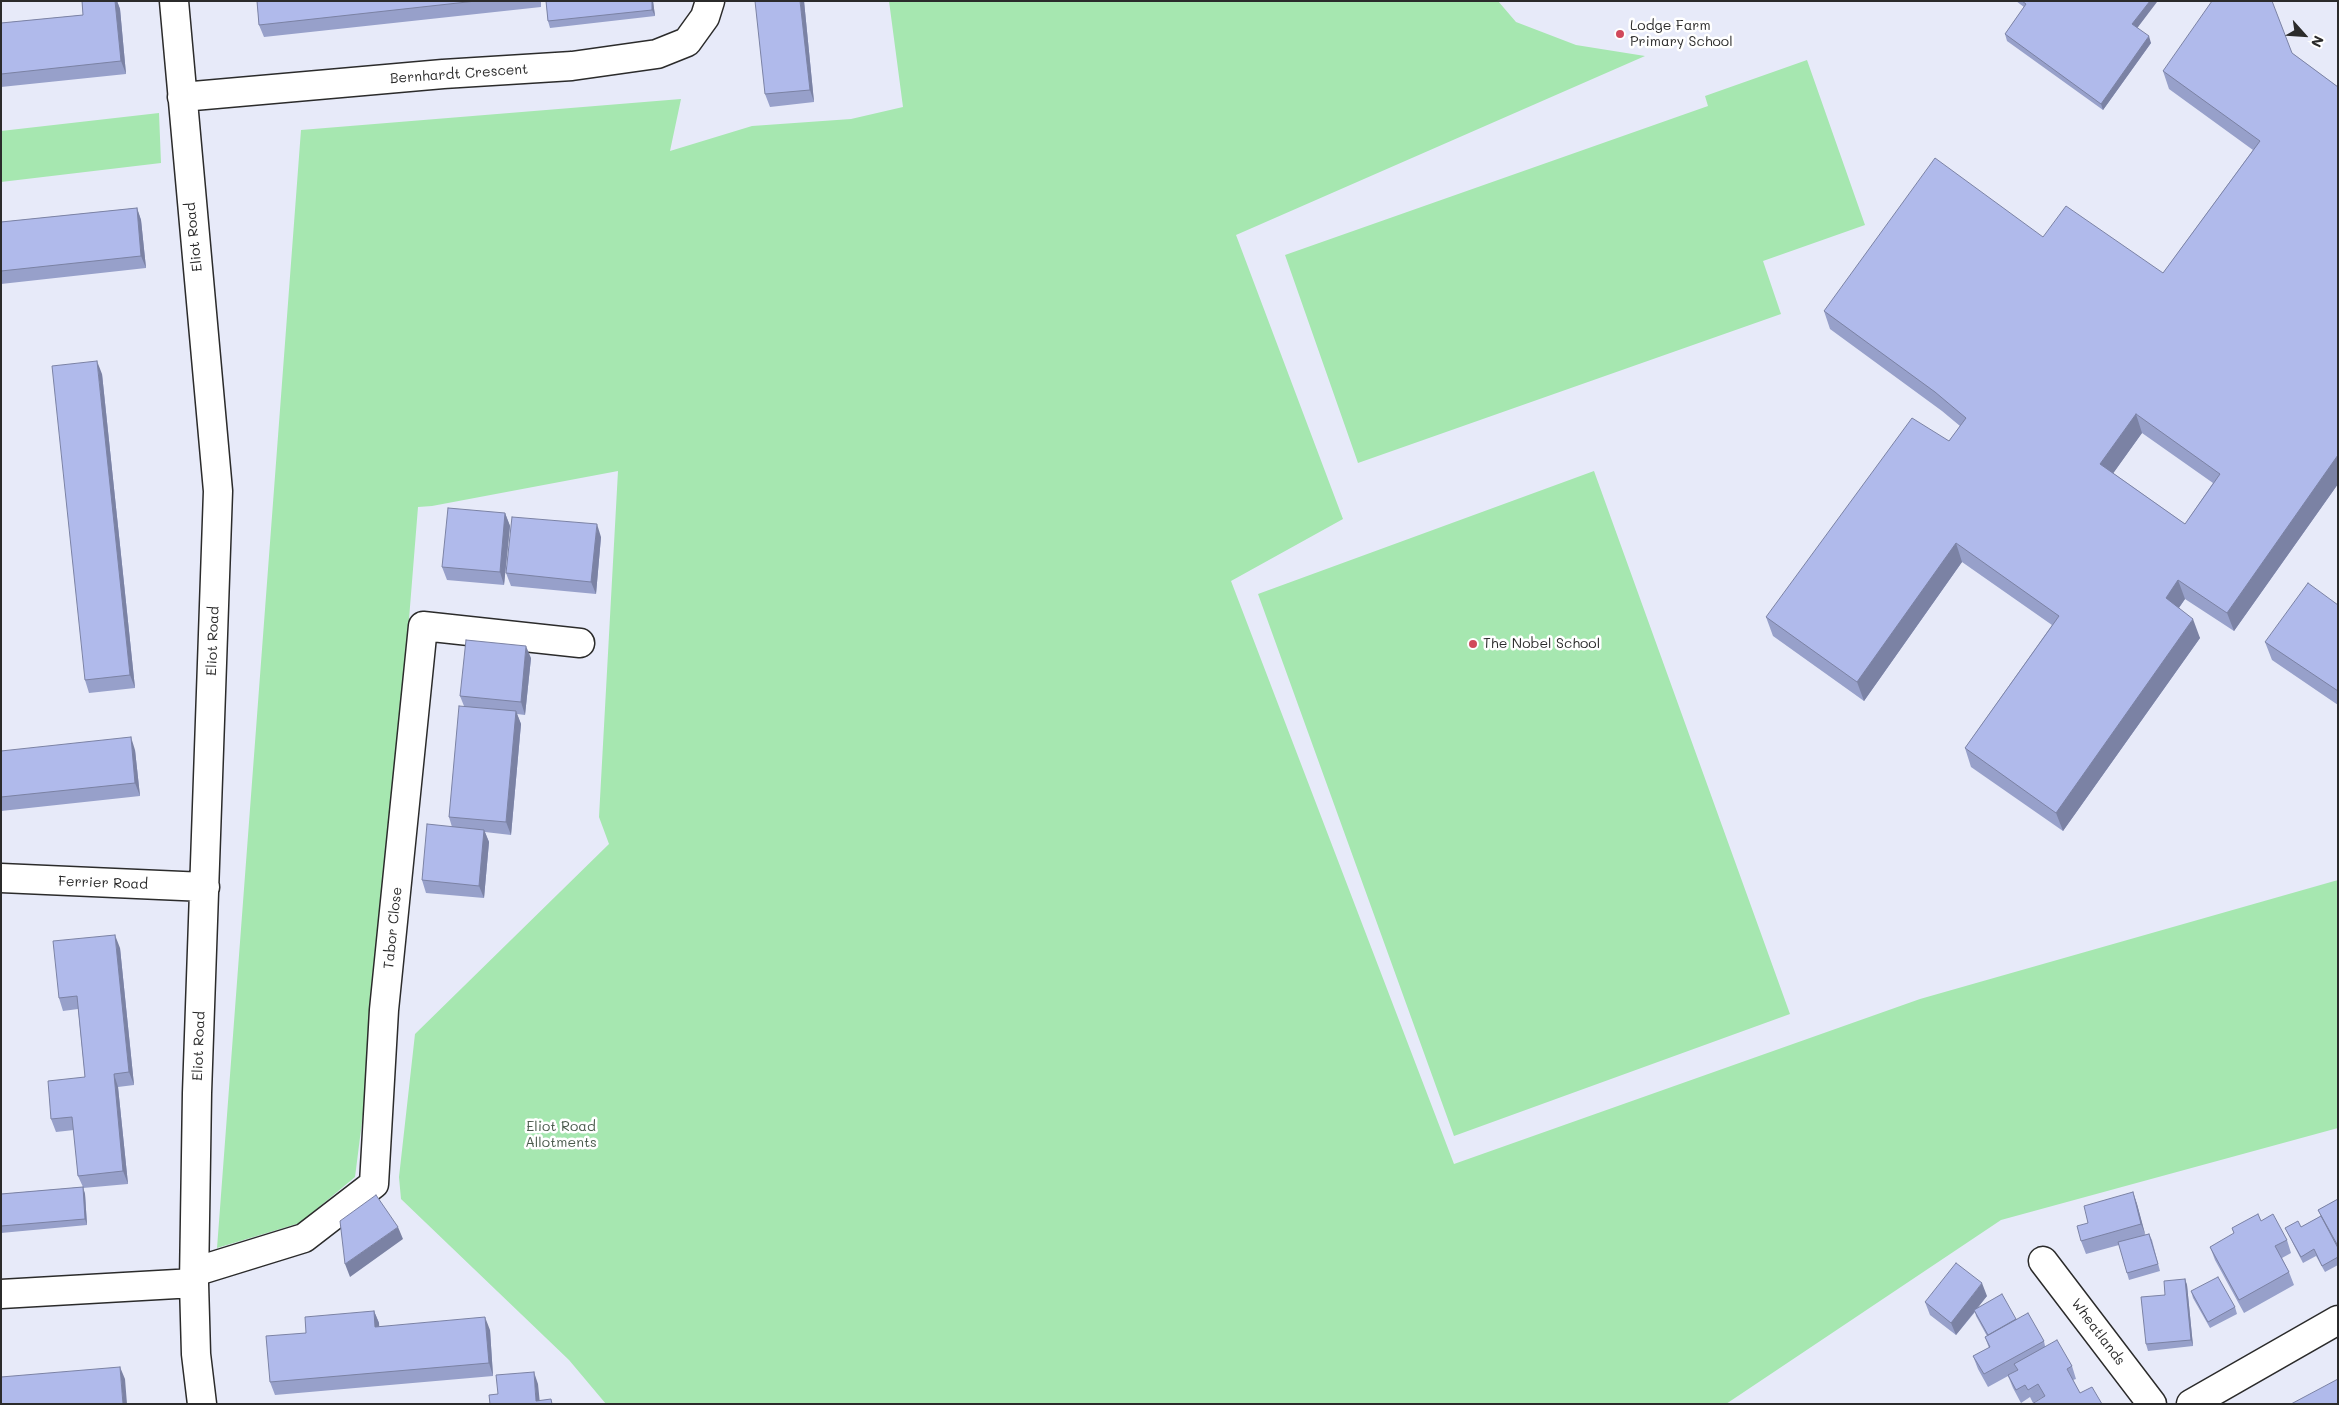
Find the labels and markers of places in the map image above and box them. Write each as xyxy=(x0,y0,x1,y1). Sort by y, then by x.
place label: Lodge Farm Primary School xyxy=(1630,18,1733,50)
marker: Lodge Farm Primary School xyxy=(1614,28,1626,40)
place label: The Nobel School xyxy=(1483,636,1600,652)
marker: The Nobel School xyxy=(1467,638,1479,650)

